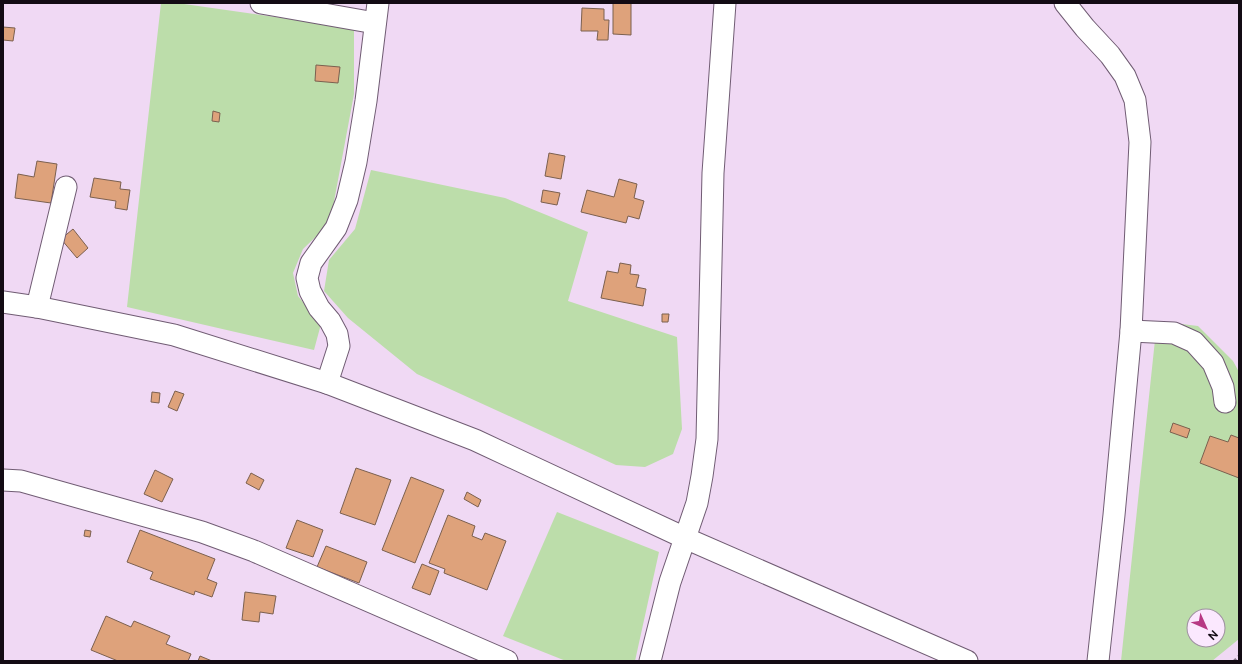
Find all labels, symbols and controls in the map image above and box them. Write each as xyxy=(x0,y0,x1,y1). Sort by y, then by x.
north arrow xyxy=(1186,608,1226,648)
text: N xyxy=(1206,628,1220,642)

